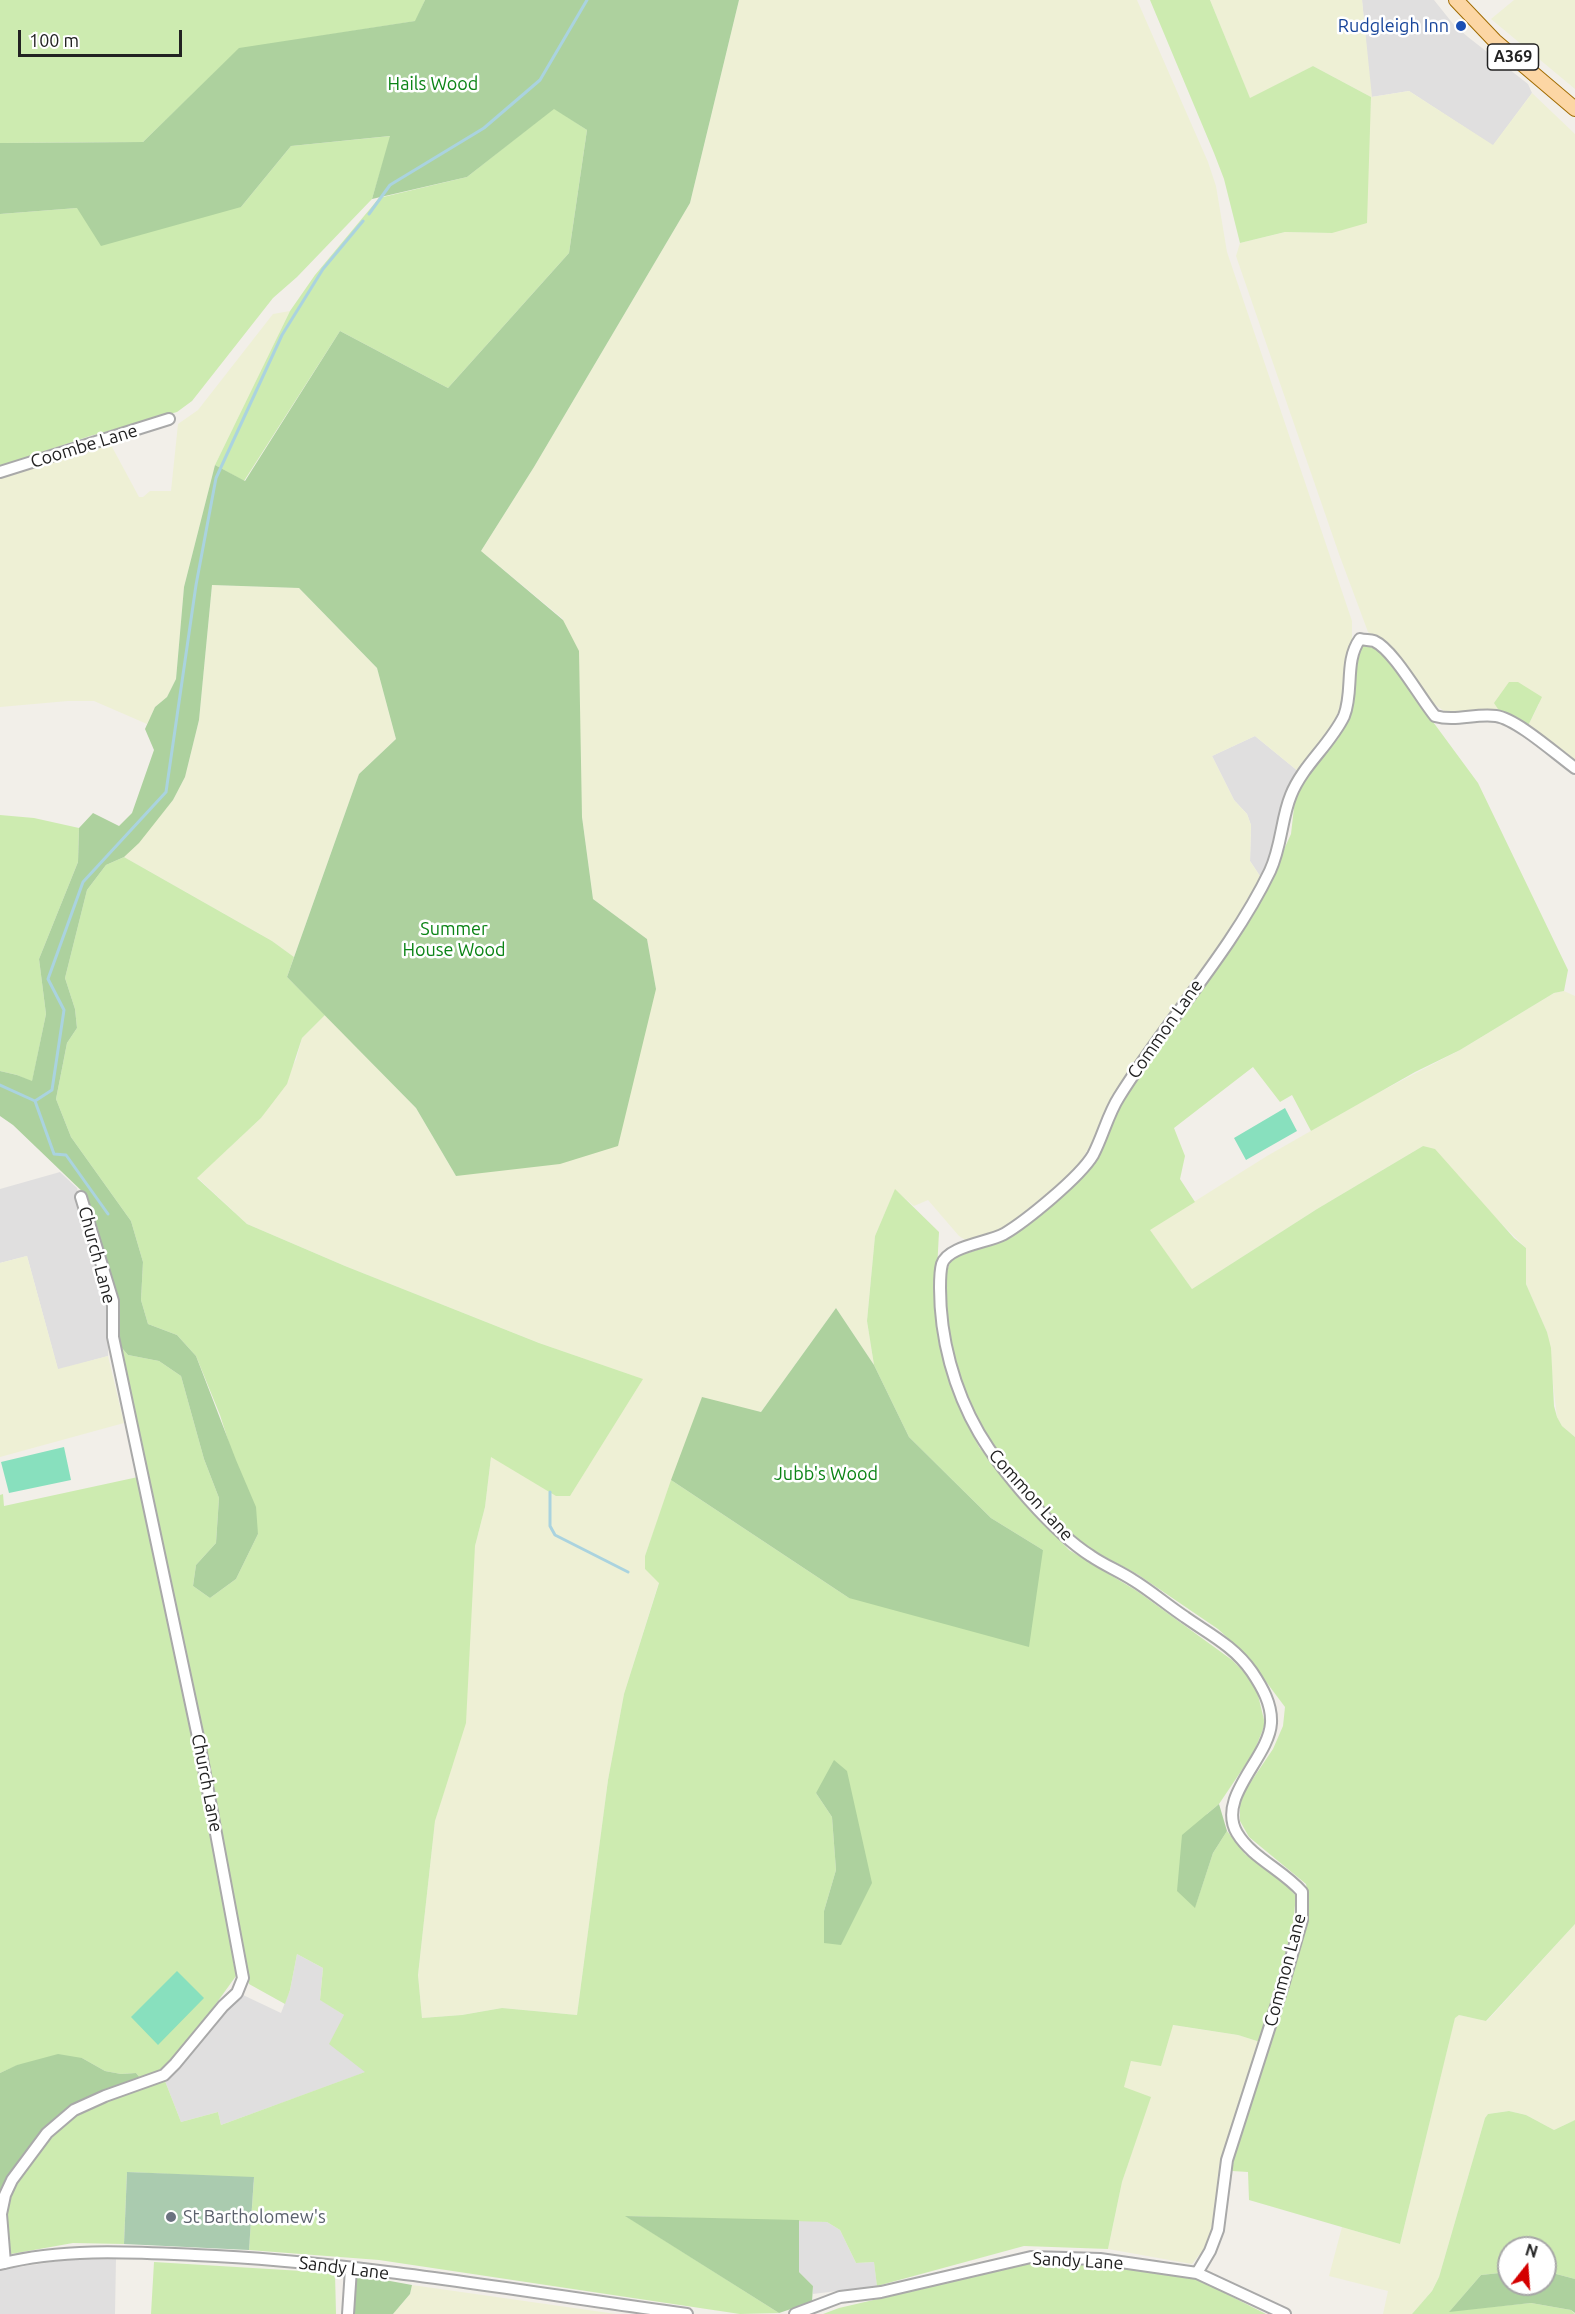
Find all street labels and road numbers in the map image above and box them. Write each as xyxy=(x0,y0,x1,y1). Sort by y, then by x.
road number: A369 xyxy=(1488,44,1538,70)
street label: Coombe Lane xyxy=(28,419,140,473)
street label: Common Lane xyxy=(1123,975,1207,1083)
street label: Church Lane xyxy=(74,1204,120,1306)
street label: Common Lane xyxy=(984,1445,1078,1545)
street label: Church Lane xyxy=(187,1732,227,1834)
street label: Common Lane xyxy=(1260,1911,1310,2029)
street label: Sandy Lane xyxy=(1032,2248,1124,2274)
street label: Sandy Lane xyxy=(298,2252,390,2284)

